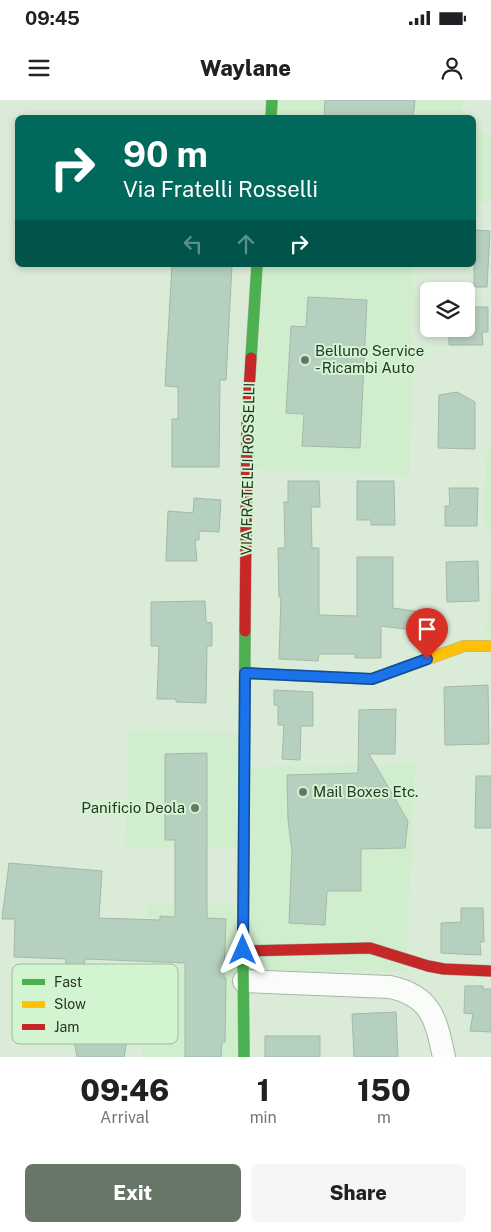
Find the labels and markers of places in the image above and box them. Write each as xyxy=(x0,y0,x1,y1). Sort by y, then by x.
place label: Belluno Service - Ricambi Auto xyxy=(315,342,424,376)
marker: Belluno Service - Ricambi Auto xyxy=(299,354,311,366)
pin xyxy=(406,608,448,659)
place label: Mail Boxes Etc. xyxy=(313,783,418,800)
marker: Mail Boxes Etc. xyxy=(297,786,309,798)
place label: Panificio Deola xyxy=(81,799,185,816)
marker: Panificio Deola xyxy=(189,802,201,814)

